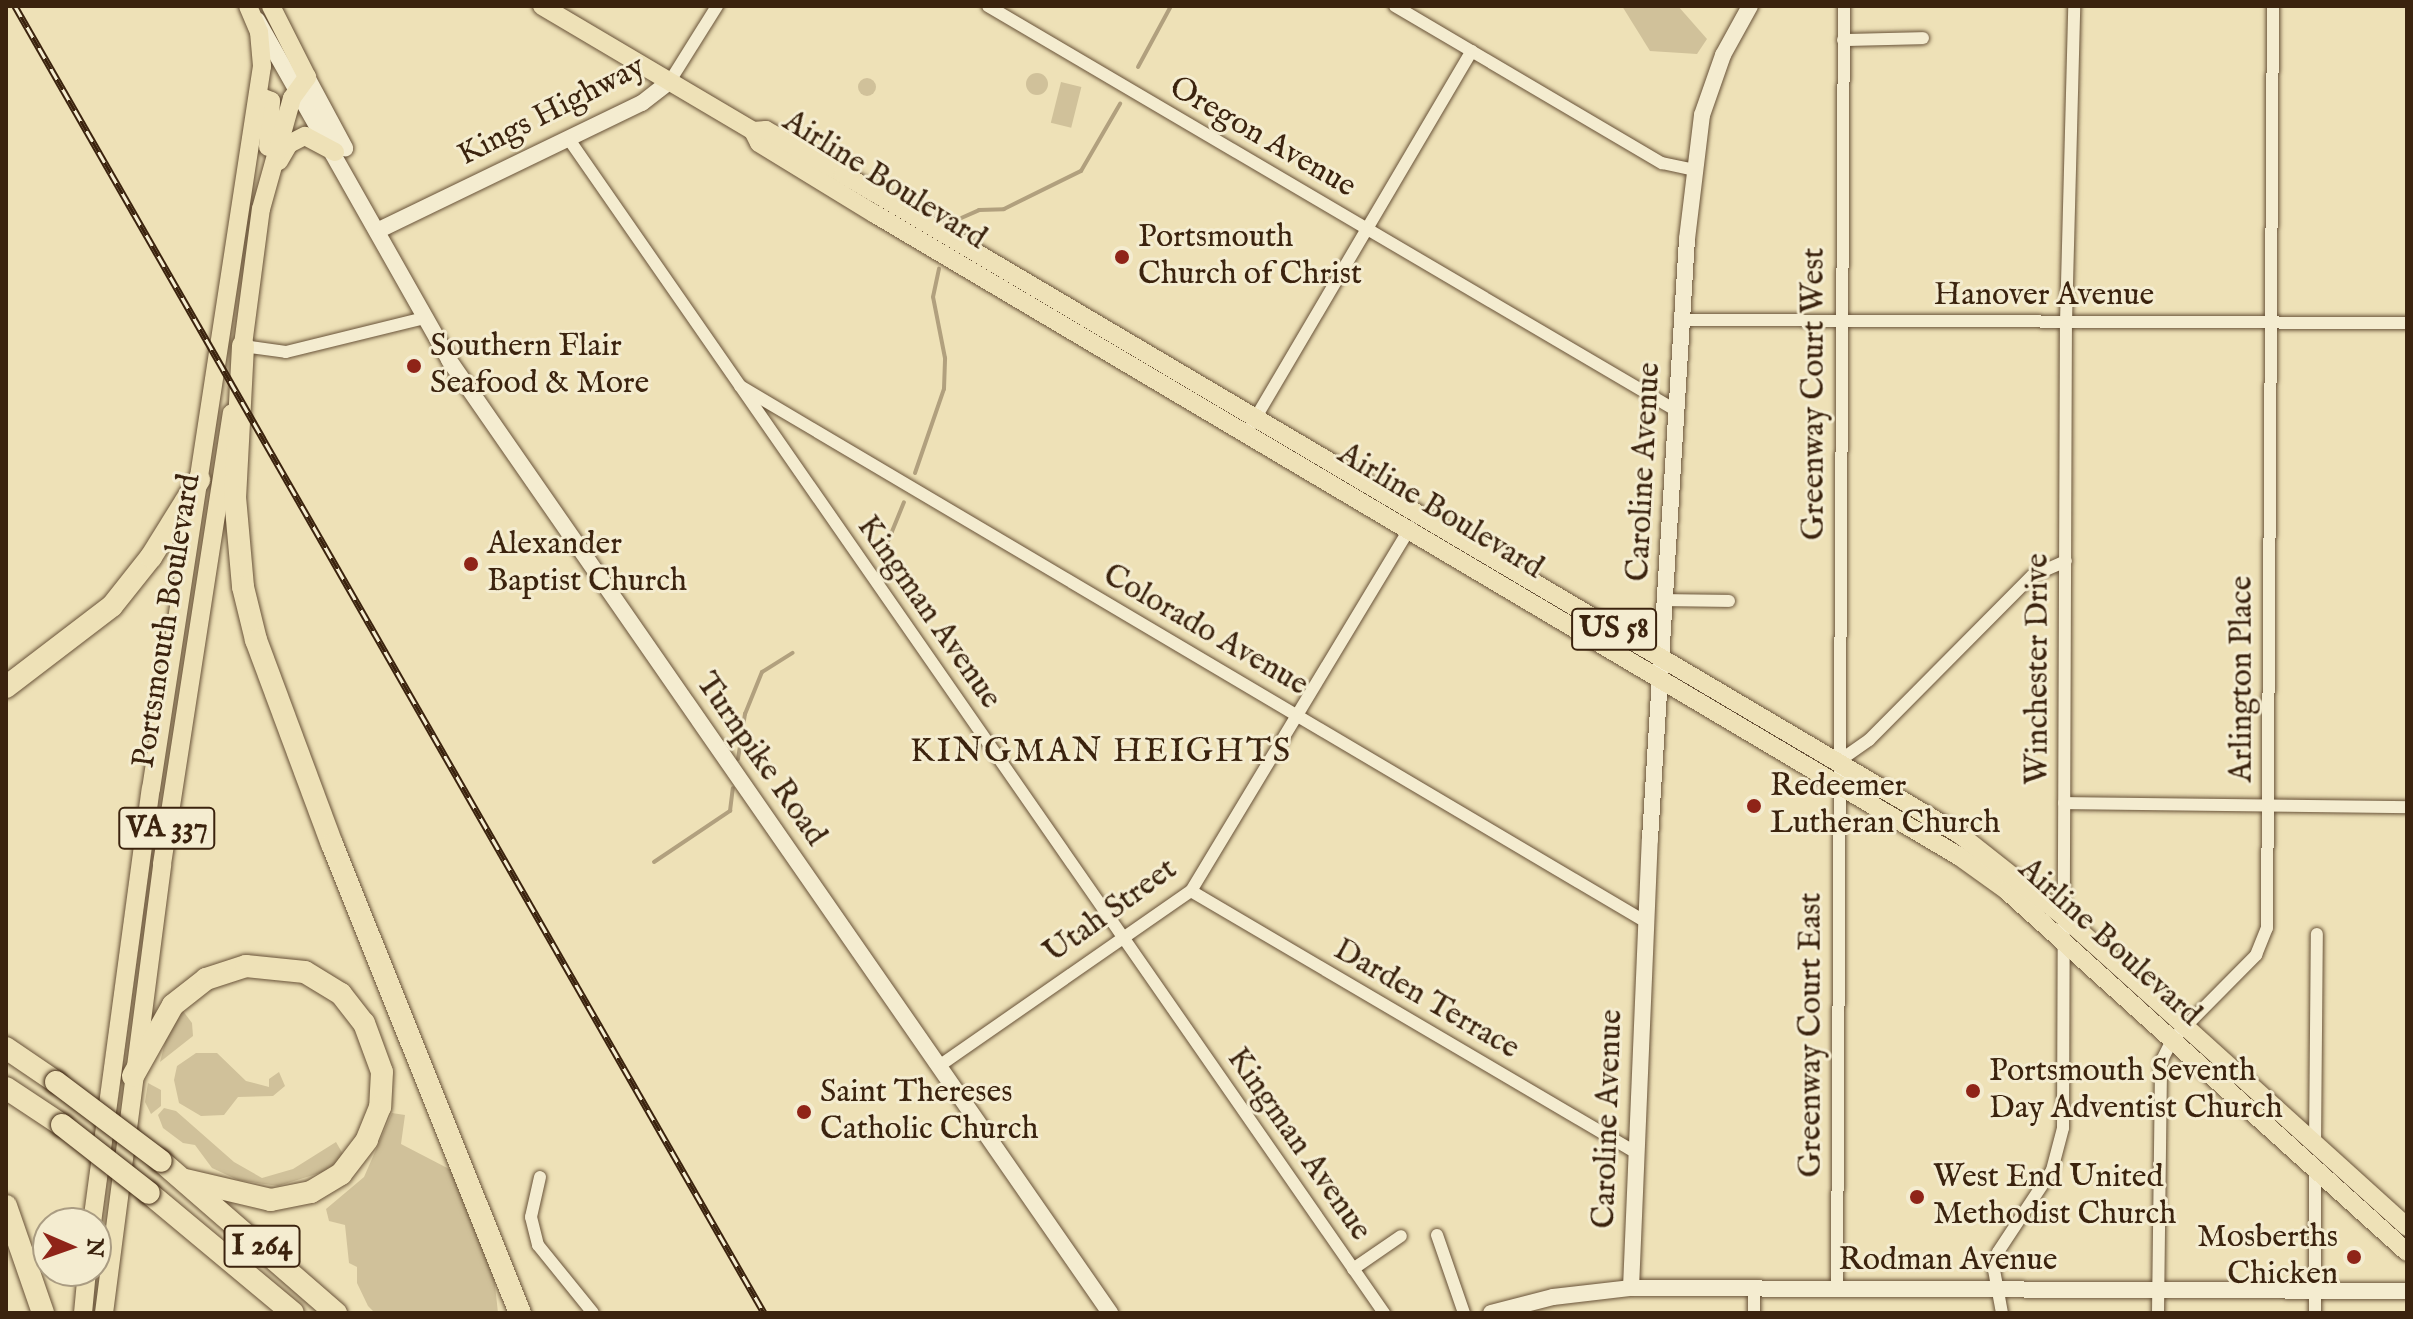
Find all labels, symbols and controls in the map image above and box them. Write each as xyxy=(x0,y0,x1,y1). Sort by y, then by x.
street label: Kings Highway xyxy=(452,48,652,176)
street label: Oregon Avenue xyxy=(1162,69,1362,207)
street label: Airline Boulevard xyxy=(775,103,993,259)
place label: Portsmouth Church of Christ xyxy=(1138,220,1362,295)
marker: Portsmouth Church of Christ xyxy=(1113,248,1131,266)
street label: Greenway Court West xyxy=(1796,248,1834,540)
street label: Hanover Avenue xyxy=(1934,277,2154,315)
place label: Southern Flair Seafood & More xyxy=(430,329,649,404)
marker: Southern Flair Seafood & More xyxy=(405,357,423,375)
street label: Caroline Avenue xyxy=(1620,361,1670,583)
street label: Airline Boulevard xyxy=(1330,436,1550,588)
street label: Portsmouth Boulevard xyxy=(126,471,210,771)
street label: Kingman Avenue xyxy=(847,509,1009,717)
place label: Alexander Baptist Church xyxy=(487,527,687,602)
street label: Winchester Drive xyxy=(2020,553,2058,785)
marker: Alexander Baptist Church xyxy=(462,555,480,573)
street label: Colorado Avenue xyxy=(1096,557,1314,705)
street label: Arlington Place xyxy=(2224,576,2262,782)
road number: US 58 xyxy=(1570,603,1658,655)
street label: Turnpike Road xyxy=(686,666,834,854)
district label: KINGMAN HEIGHTS xyxy=(910,732,1292,772)
place label: Redeemer Lutheran Church xyxy=(1770,769,2000,844)
marker: Redeemer Lutheran Church xyxy=(1745,797,1763,815)
road number: VA 337 xyxy=(117,802,217,854)
street label: Utah Street xyxy=(1037,851,1185,973)
street label: Airline Boulevard xyxy=(2010,851,2208,1035)
street label: Greenway Court East xyxy=(1793,892,1831,1178)
street label: Darden Terrace xyxy=(1326,931,1526,1069)
street label: Caroline Avenue xyxy=(1586,1009,1632,1229)
street label: Kingman Avenue xyxy=(1217,1041,1379,1249)
place label: Portsmouth Seventh Day Adventist Church xyxy=(1989,1054,2283,1129)
place label: Saint Thereses Catholic Church xyxy=(820,1075,1038,1150)
marker: Portsmouth Seventh Day Adventist Church xyxy=(1964,1082,1982,1100)
marker: Saint Thereses Catholic Church xyxy=(795,1103,813,1121)
place label: West End United Methodist Church xyxy=(1933,1160,2176,1235)
marker: West End United Methodist Church xyxy=(1908,1188,1926,1206)
north arrow xyxy=(32,1207,112,1287)
road number: I 264 xyxy=(222,1220,302,1272)
place label: Mosberths Chicken xyxy=(2197,1220,2338,1295)
text: N xyxy=(80,1238,108,1258)
street label: Rodman Avenue xyxy=(1839,1242,2057,1280)
marker: Mosberths Chicken xyxy=(2345,1248,2363,1266)

